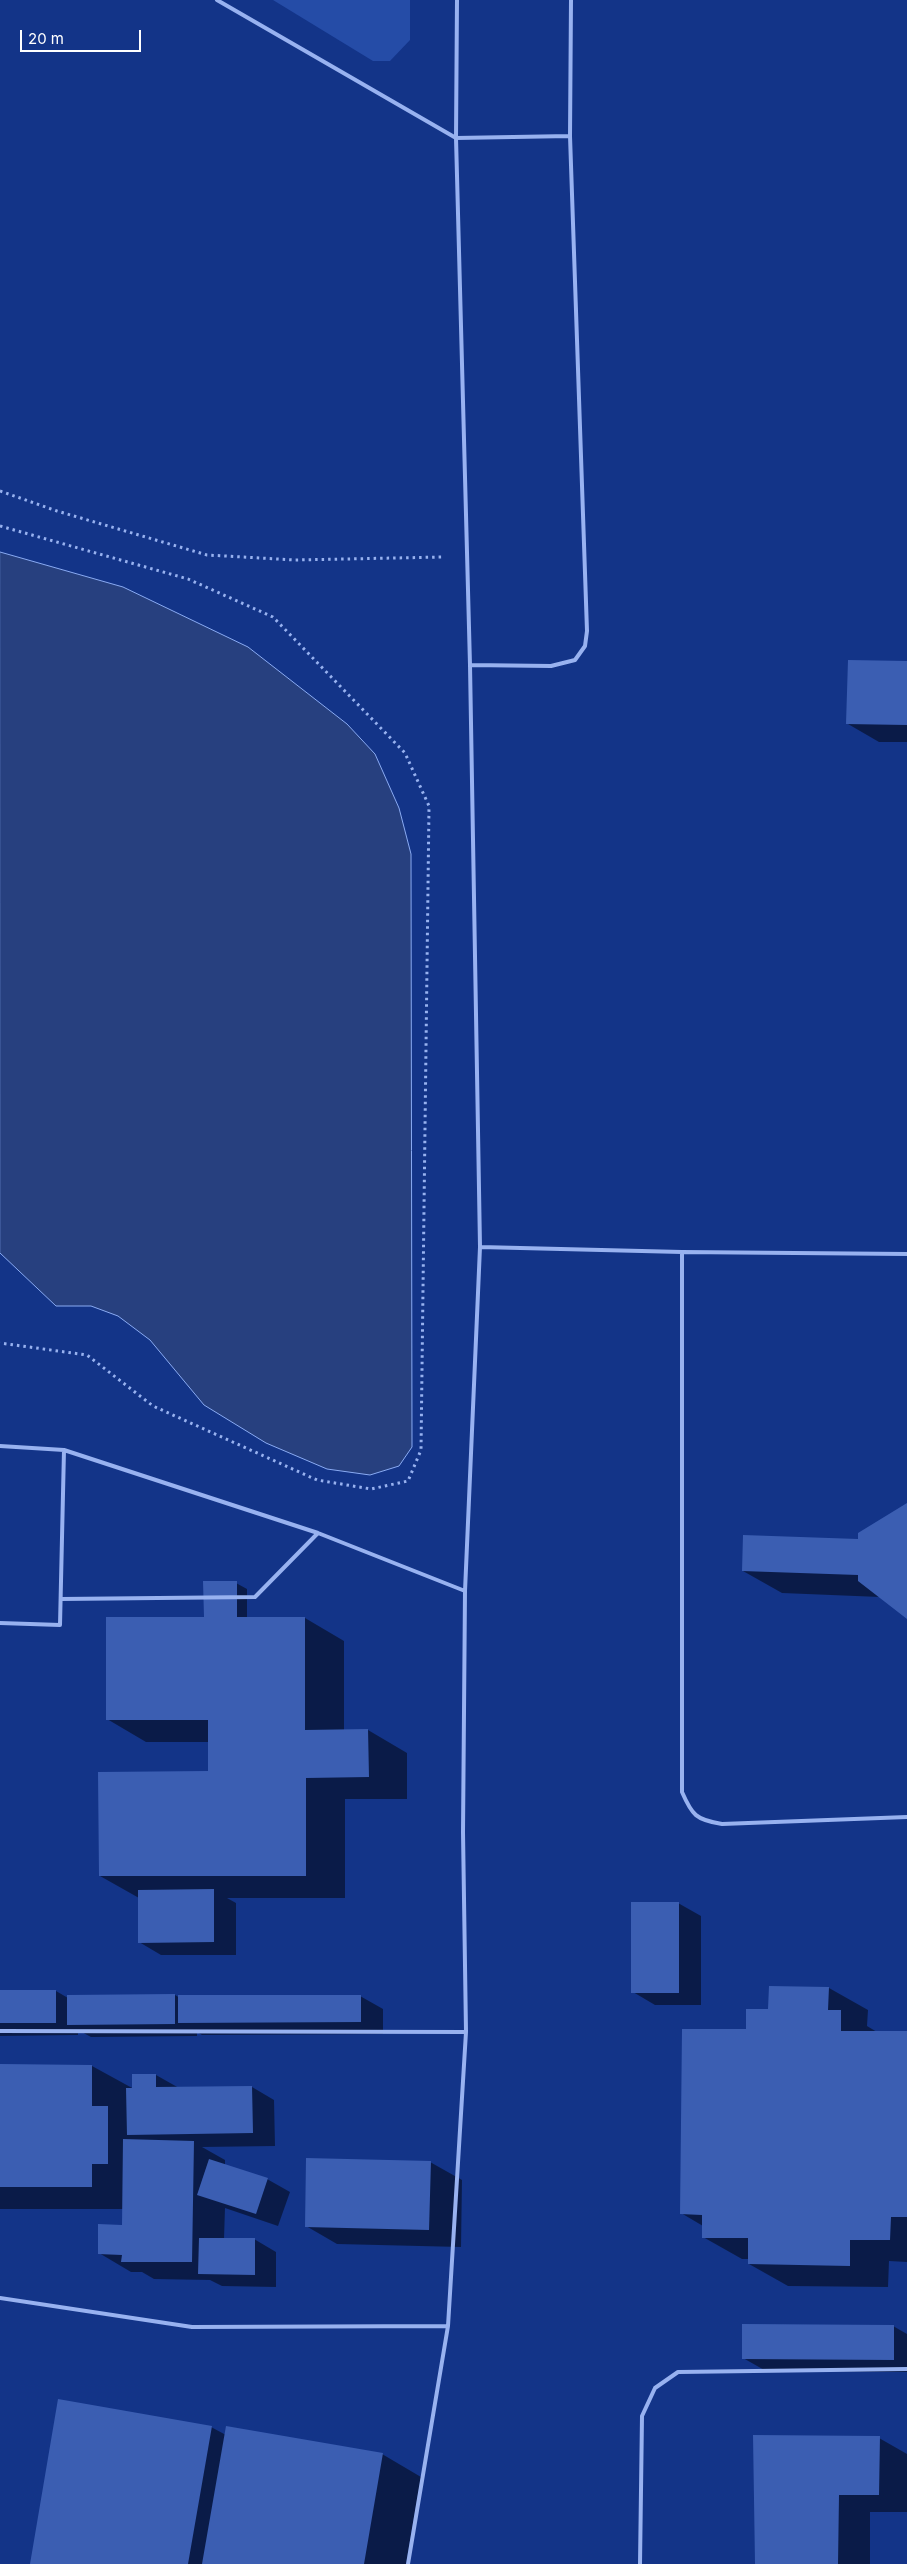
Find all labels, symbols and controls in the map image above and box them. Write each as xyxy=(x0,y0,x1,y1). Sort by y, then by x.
scale bar xyxy=(22,20,144,52)
text: 20 m xyxy=(28,29,64,48)

